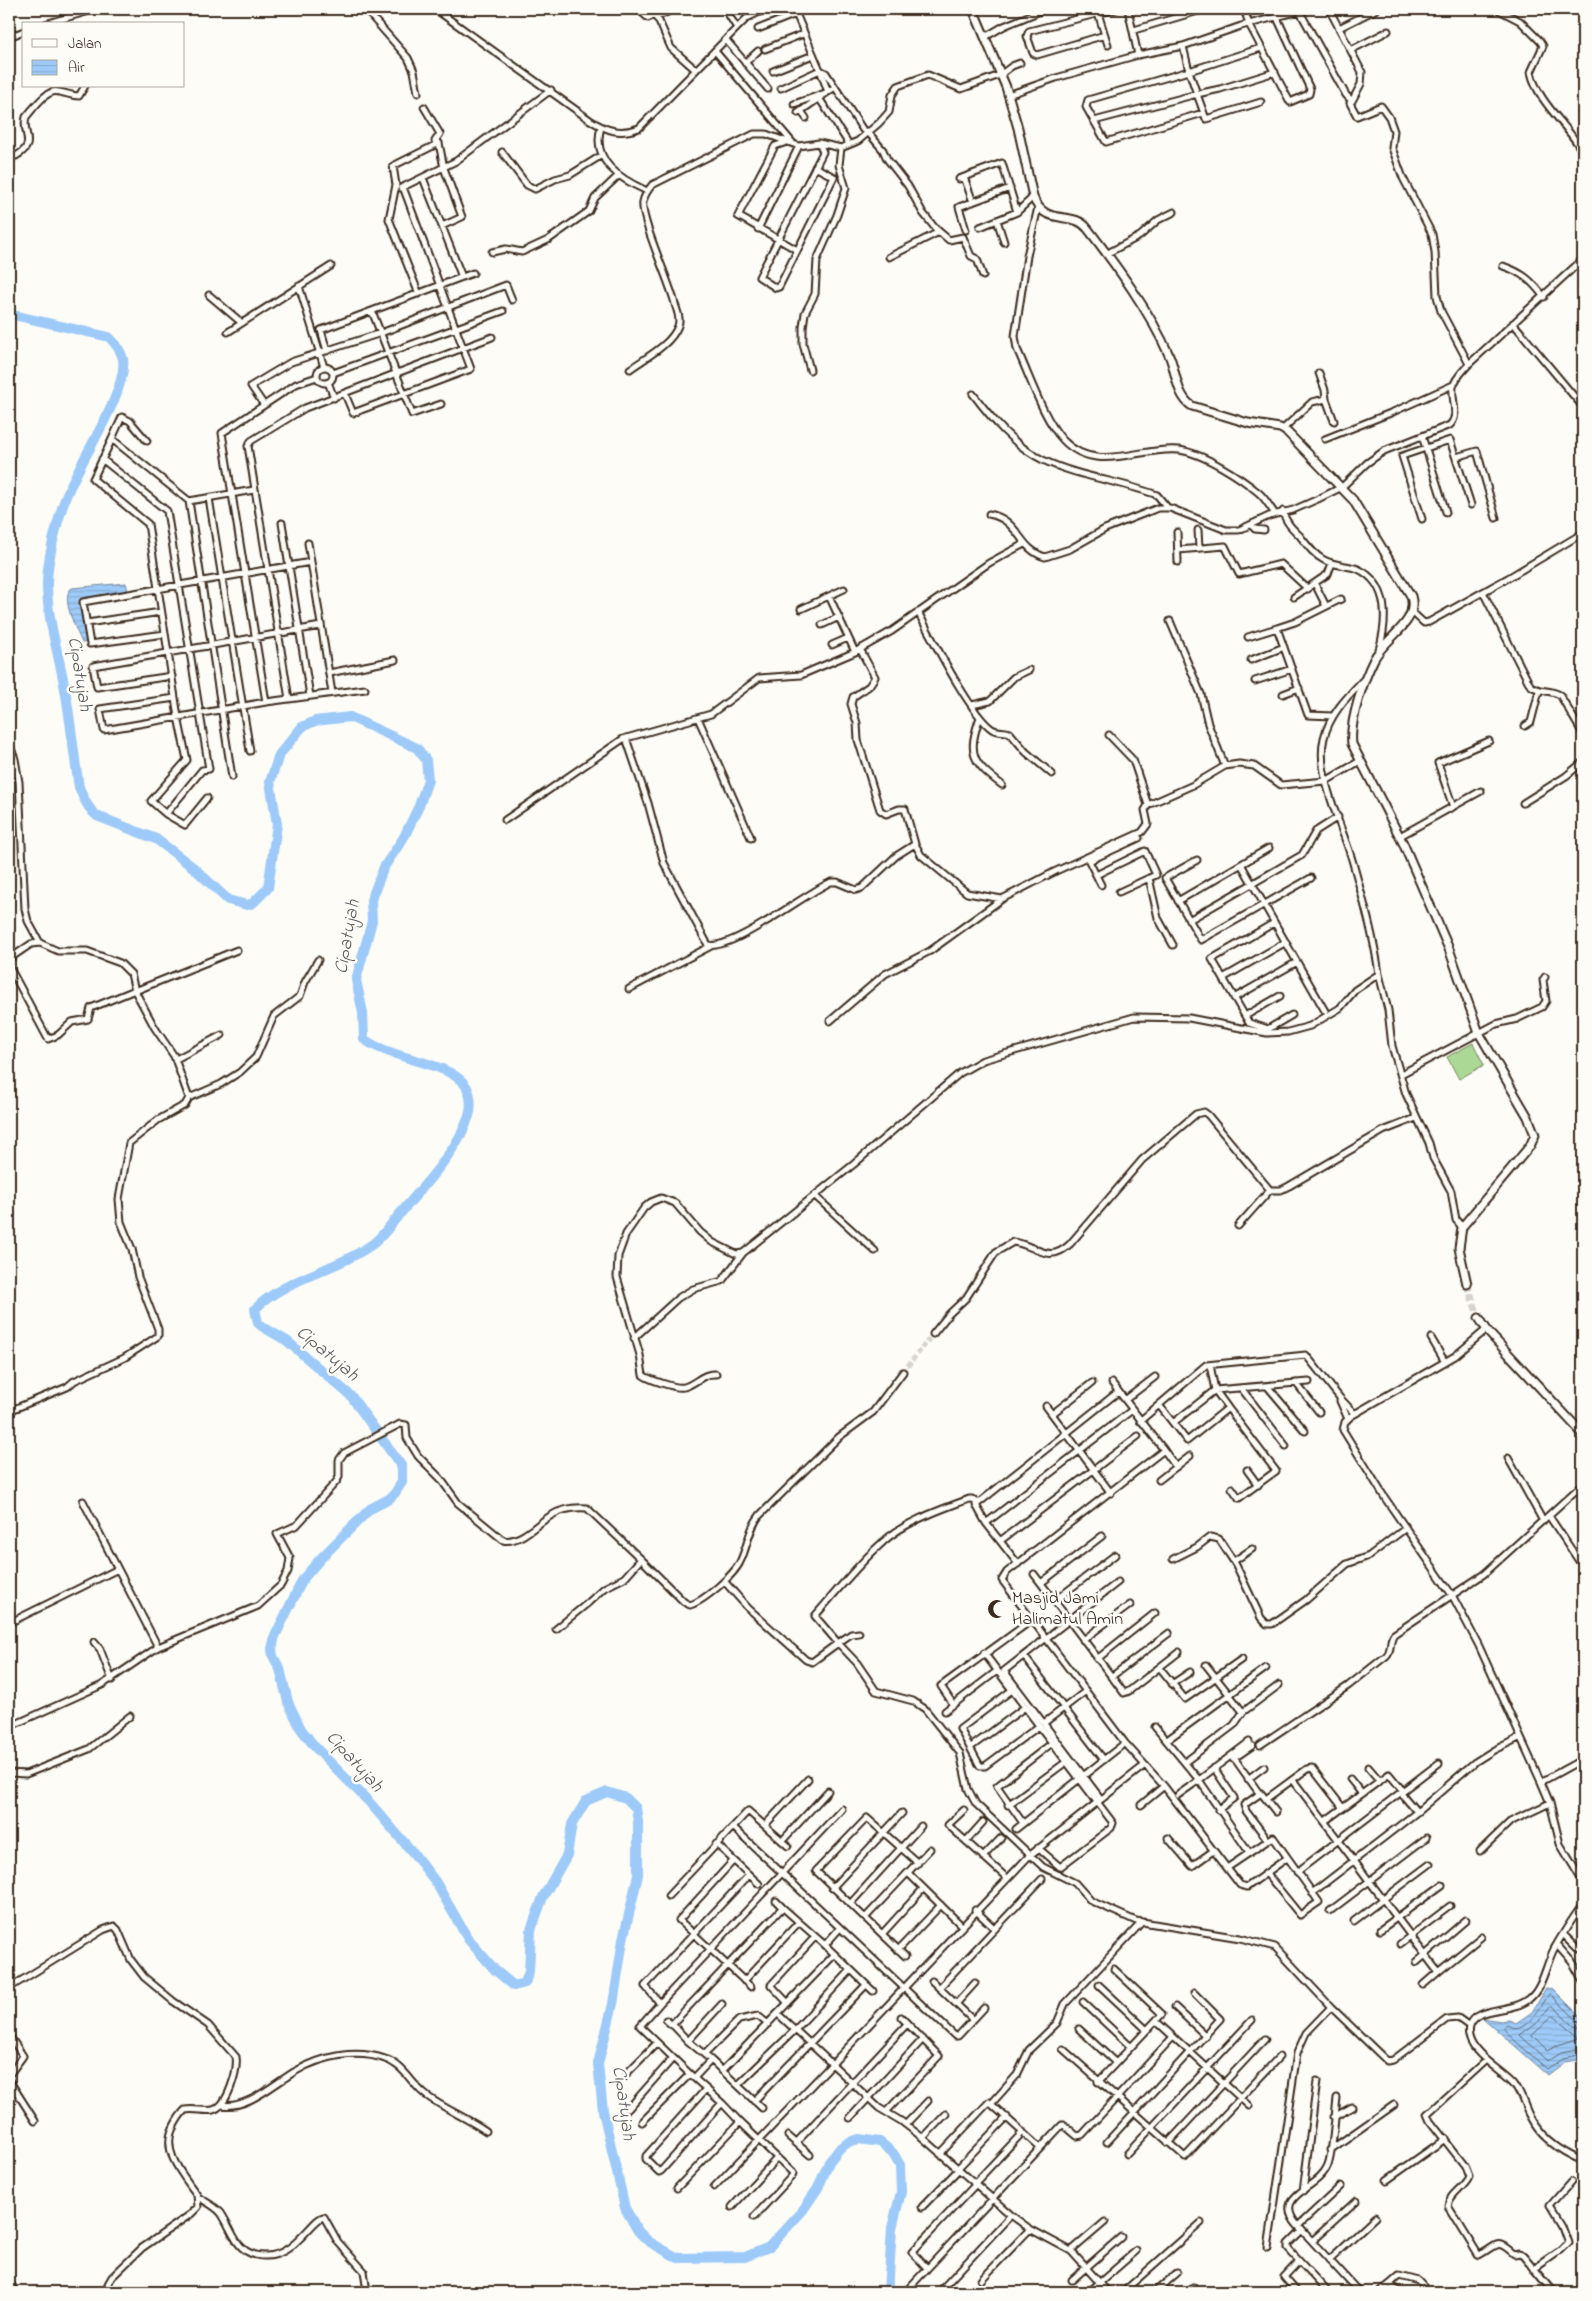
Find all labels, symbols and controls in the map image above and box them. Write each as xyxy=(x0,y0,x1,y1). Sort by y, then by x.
legend xyxy=(22,22,185,88)
text: Jalan xyxy=(68,33,101,55)
text: Air xyxy=(68,57,85,79)
water label: Cipatujah xyxy=(60,635,98,714)
water label: Cipatujah xyxy=(328,897,368,976)
water label: Cipatujah xyxy=(290,1320,365,1389)
place label: Masjid Jami Halimatul Amin xyxy=(1012,1586,1123,1633)
mosque icon: Masjid Jami Halimatul Amin xyxy=(986,1598,1008,1620)
water label: Cipatujah xyxy=(319,1725,390,1800)
water label: Cipatujah xyxy=(604,2064,642,2143)

